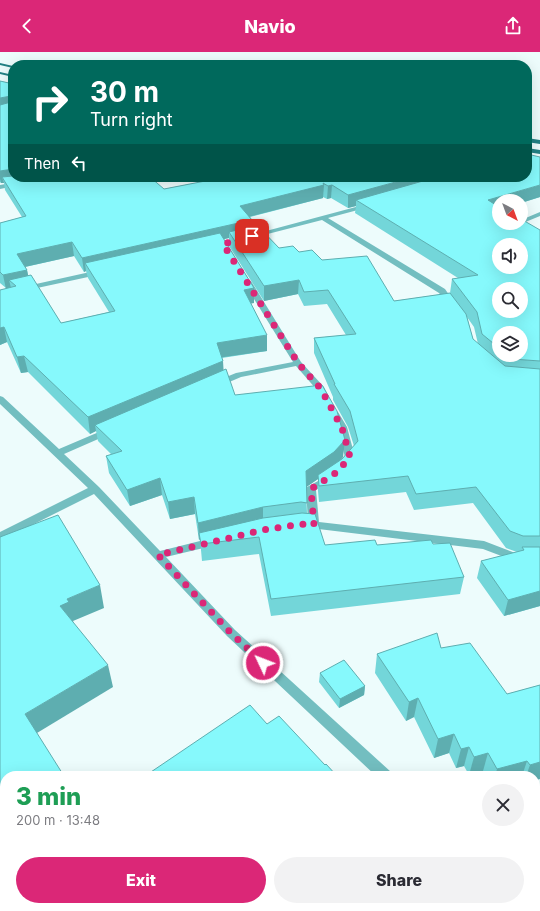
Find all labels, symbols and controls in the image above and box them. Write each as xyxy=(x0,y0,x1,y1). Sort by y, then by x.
icon: back xyxy=(16,15,38,37)
icon: share xyxy=(502,15,524,37)
text: Navio xyxy=(244,16,296,37)
text: 30 m xyxy=(90,75,159,109)
icon: right xyxy=(24,76,76,128)
text: Turn right xyxy=(90,109,173,130)
icon: left xyxy=(68,152,90,174)
text: Then xyxy=(24,154,60,173)
north arrow xyxy=(492,194,528,230)
map controls xyxy=(492,194,528,362)
pin xyxy=(235,219,269,253)
icon: arrive xyxy=(241,225,263,247)
button: sound xyxy=(492,238,528,274)
button: search xyxy=(492,282,528,318)
button: layers xyxy=(492,326,528,362)
position arrow xyxy=(242,642,284,684)
text: 3 min xyxy=(16,782,81,811)
button: close xyxy=(482,784,524,826)
text: 200 m · 13:48 xyxy=(16,812,100,828)
button: Exit xyxy=(16,857,266,903)
button: Share xyxy=(274,857,524,903)

